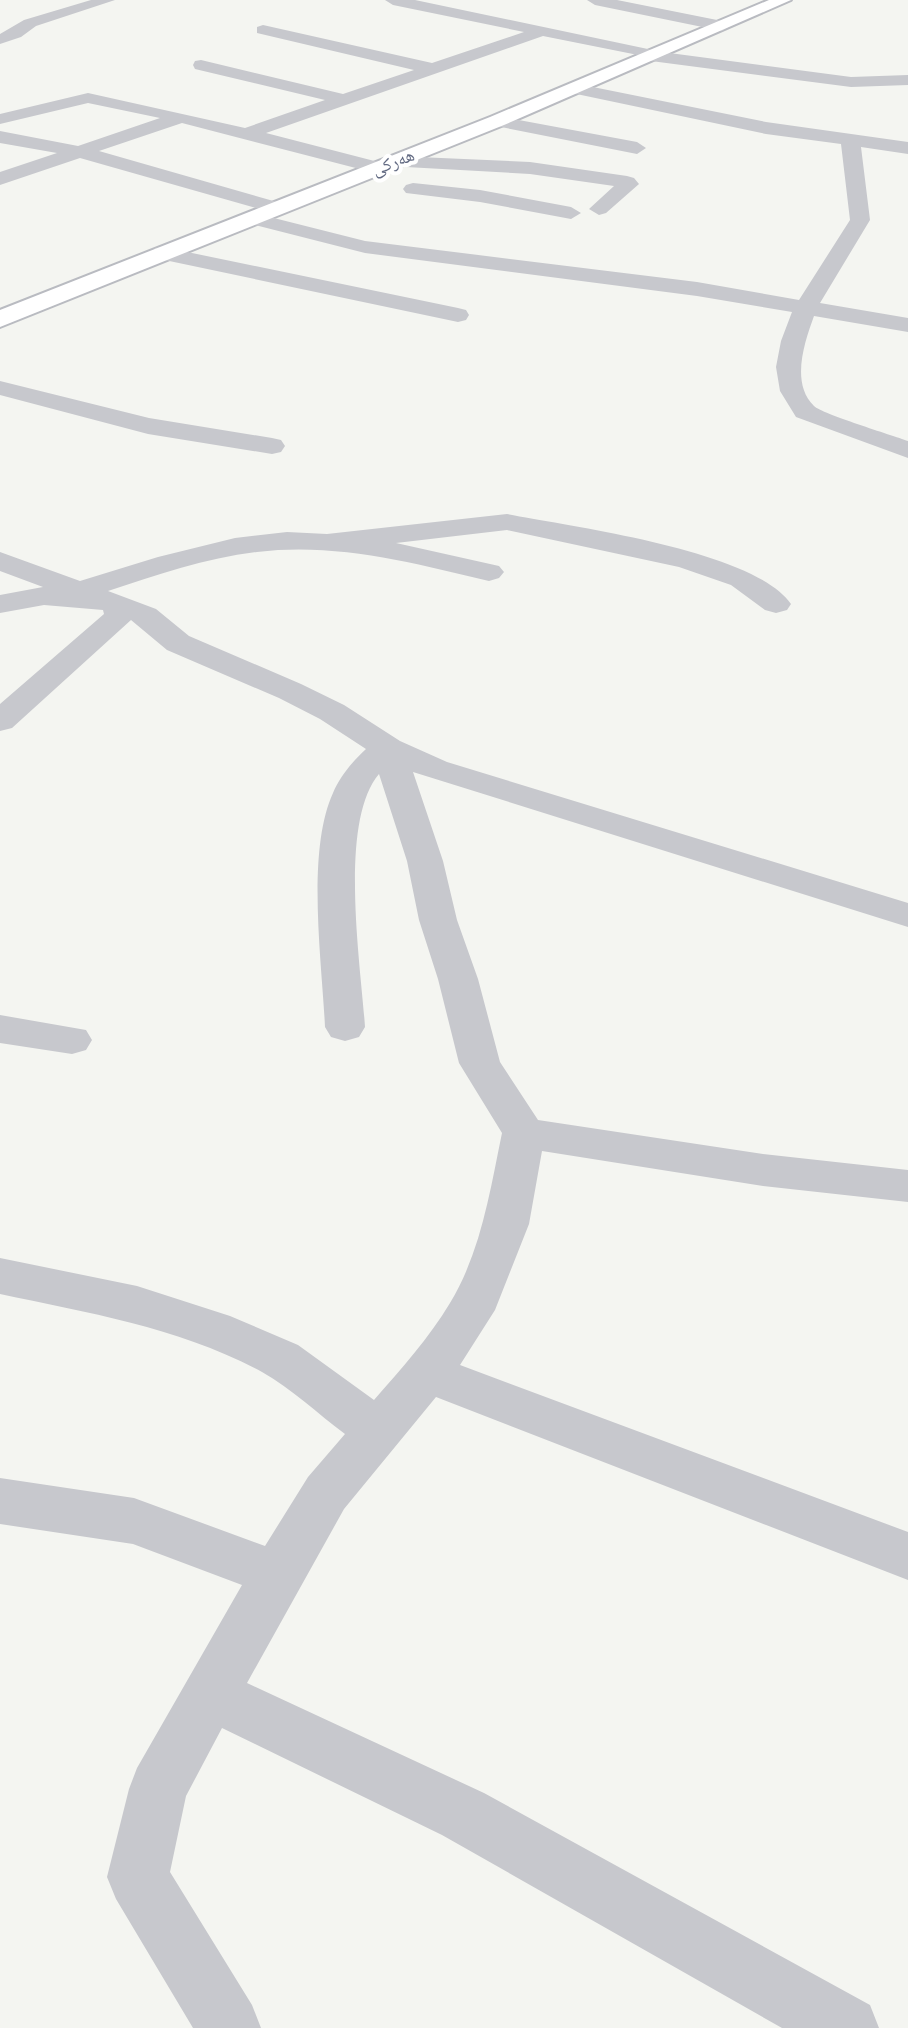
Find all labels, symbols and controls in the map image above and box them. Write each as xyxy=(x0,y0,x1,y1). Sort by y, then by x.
street label: هەرکی xyxy=(369,144,418,182)

